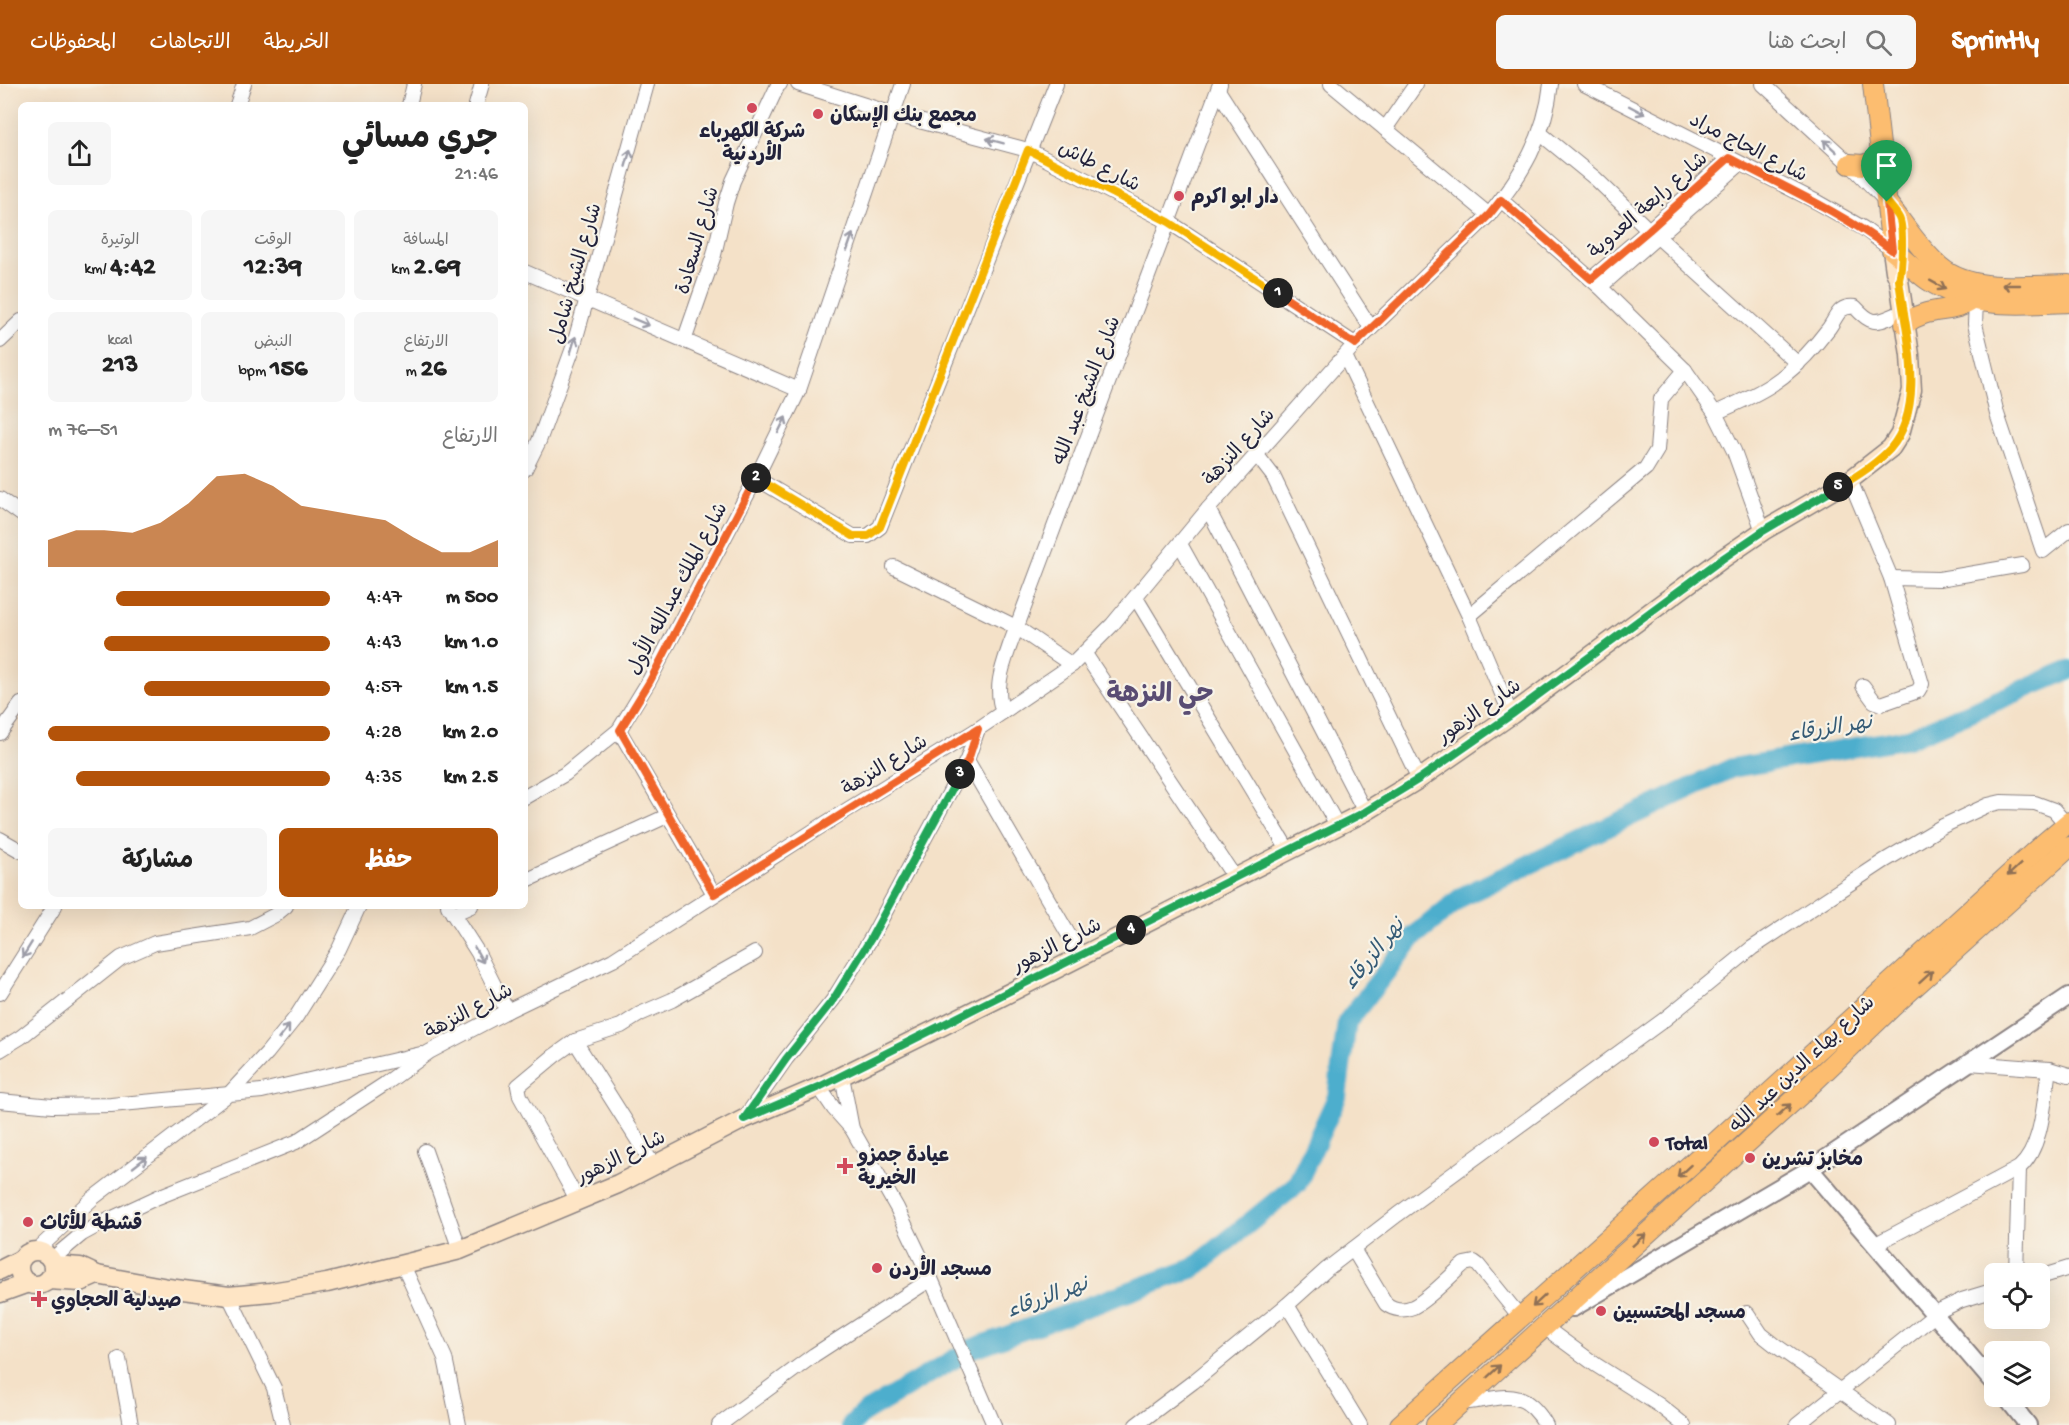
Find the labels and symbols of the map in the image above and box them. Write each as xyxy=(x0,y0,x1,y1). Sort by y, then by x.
marker: شركة الكهرباء الأردنية xyxy=(745,101,759,115)
place label: مجمع بنك الإسكان xyxy=(830,105,977,129)
one-way arrow xyxy=(1627,105,1645,116)
marker: مجمع بنك الإسكان xyxy=(811,107,825,121)
street label: شارع الحاج مراد xyxy=(1685,109,1811,189)
place label: شركة الكهرباء الأردنية xyxy=(699,121,805,168)
one-way arrow xyxy=(986,135,1005,147)
street label: شارع طاش xyxy=(1054,137,1144,199)
one-way arrow xyxy=(1823,139,1838,154)
pin xyxy=(1861,140,1912,202)
street label: شارع رابعة العدوية xyxy=(1584,148,1714,265)
one-way arrow xyxy=(623,149,634,168)
street label: شارع السعادة xyxy=(672,184,726,298)
place label: دار ابو اكرم xyxy=(1191,187,1279,211)
marker: دار ابو اكرم xyxy=(1172,189,1186,203)
street label: شارع الشيخ شامل xyxy=(545,201,608,347)
one-way arrow xyxy=(845,234,856,252)
pin: 1 xyxy=(1263,278,1293,308)
one-way arrow xyxy=(2001,279,2021,291)
one-way arrow xyxy=(1929,280,1947,291)
street label: شارع الشيخ عبد الله xyxy=(1048,313,1127,469)
one-way arrow xyxy=(631,317,649,328)
one-way arrow xyxy=(568,336,579,355)
street label: شارع النزهة xyxy=(1199,404,1281,492)
one-way arrow xyxy=(777,417,788,435)
pin: 2 xyxy=(741,463,771,493)
pin: 5 xyxy=(1823,472,1853,502)
street label: شارع الملك عبدالله الأول xyxy=(620,497,734,680)
street label: شارع الزهور xyxy=(1432,675,1526,751)
district label: حي النزهة xyxy=(1107,680,1213,716)
water label: نهر الزرقاء xyxy=(1787,710,1876,749)
street label: شارع النزهة xyxy=(838,731,933,802)
pin: 3 xyxy=(945,759,975,789)
one-way arrow xyxy=(2007,862,2022,876)
water label: نهر الزرقاء xyxy=(1339,912,1413,996)
street label: شارع الزهور xyxy=(1008,914,1106,980)
pin: 4 xyxy=(1116,915,1146,945)
one-way arrow xyxy=(21,941,33,958)
one-way arrow xyxy=(473,946,485,963)
one-way arrow xyxy=(1918,970,1933,984)
street label: شارع النزهة xyxy=(421,979,518,1046)
street label: شارع بهاء الدين عبد الله xyxy=(1725,991,1881,1139)
one-way arrow xyxy=(277,1024,290,1040)
one-way arrow xyxy=(1776,1102,1791,1117)
street label: شارع الزهور xyxy=(571,1127,670,1191)
place label: Total xyxy=(1664,1134,1708,1157)
marker: Total xyxy=(1647,1135,1661,1149)
place label: عيادة جمزو الخيرية xyxy=(856,1145,949,1192)
place label: مخابز تشرين xyxy=(1762,1149,1863,1173)
marker: مخابز تشرين xyxy=(1743,1151,1757,1165)
one-way arrow xyxy=(131,1156,147,1168)
marker: عيادة جمزو الخيرية xyxy=(836,1157,854,1175)
one-way arrow xyxy=(1676,1163,1692,1177)
place label: قشطة للأثاث xyxy=(40,1209,142,1237)
marker: قشطة للأثاث xyxy=(21,1215,35,1229)
one-way arrow xyxy=(1631,1233,1646,1247)
place label: مسجد الأردن xyxy=(889,1255,992,1283)
marker: مسجد الأردن xyxy=(870,1261,884,1275)
water label: نهر الزرقاء xyxy=(1004,1271,1094,1325)
place label: صيدلية الحجاوي xyxy=(51,1290,182,1315)
marker: صيدلية الحجاوي xyxy=(32,1292,46,1306)
one-way arrow xyxy=(1532,1294,1547,1308)
place label: مسجد المحتسبين xyxy=(1613,1302,1746,1326)
marker: مسجد المحتسبين xyxy=(1594,1304,1608,1318)
one-way arrow xyxy=(1487,1364,1502,1378)

